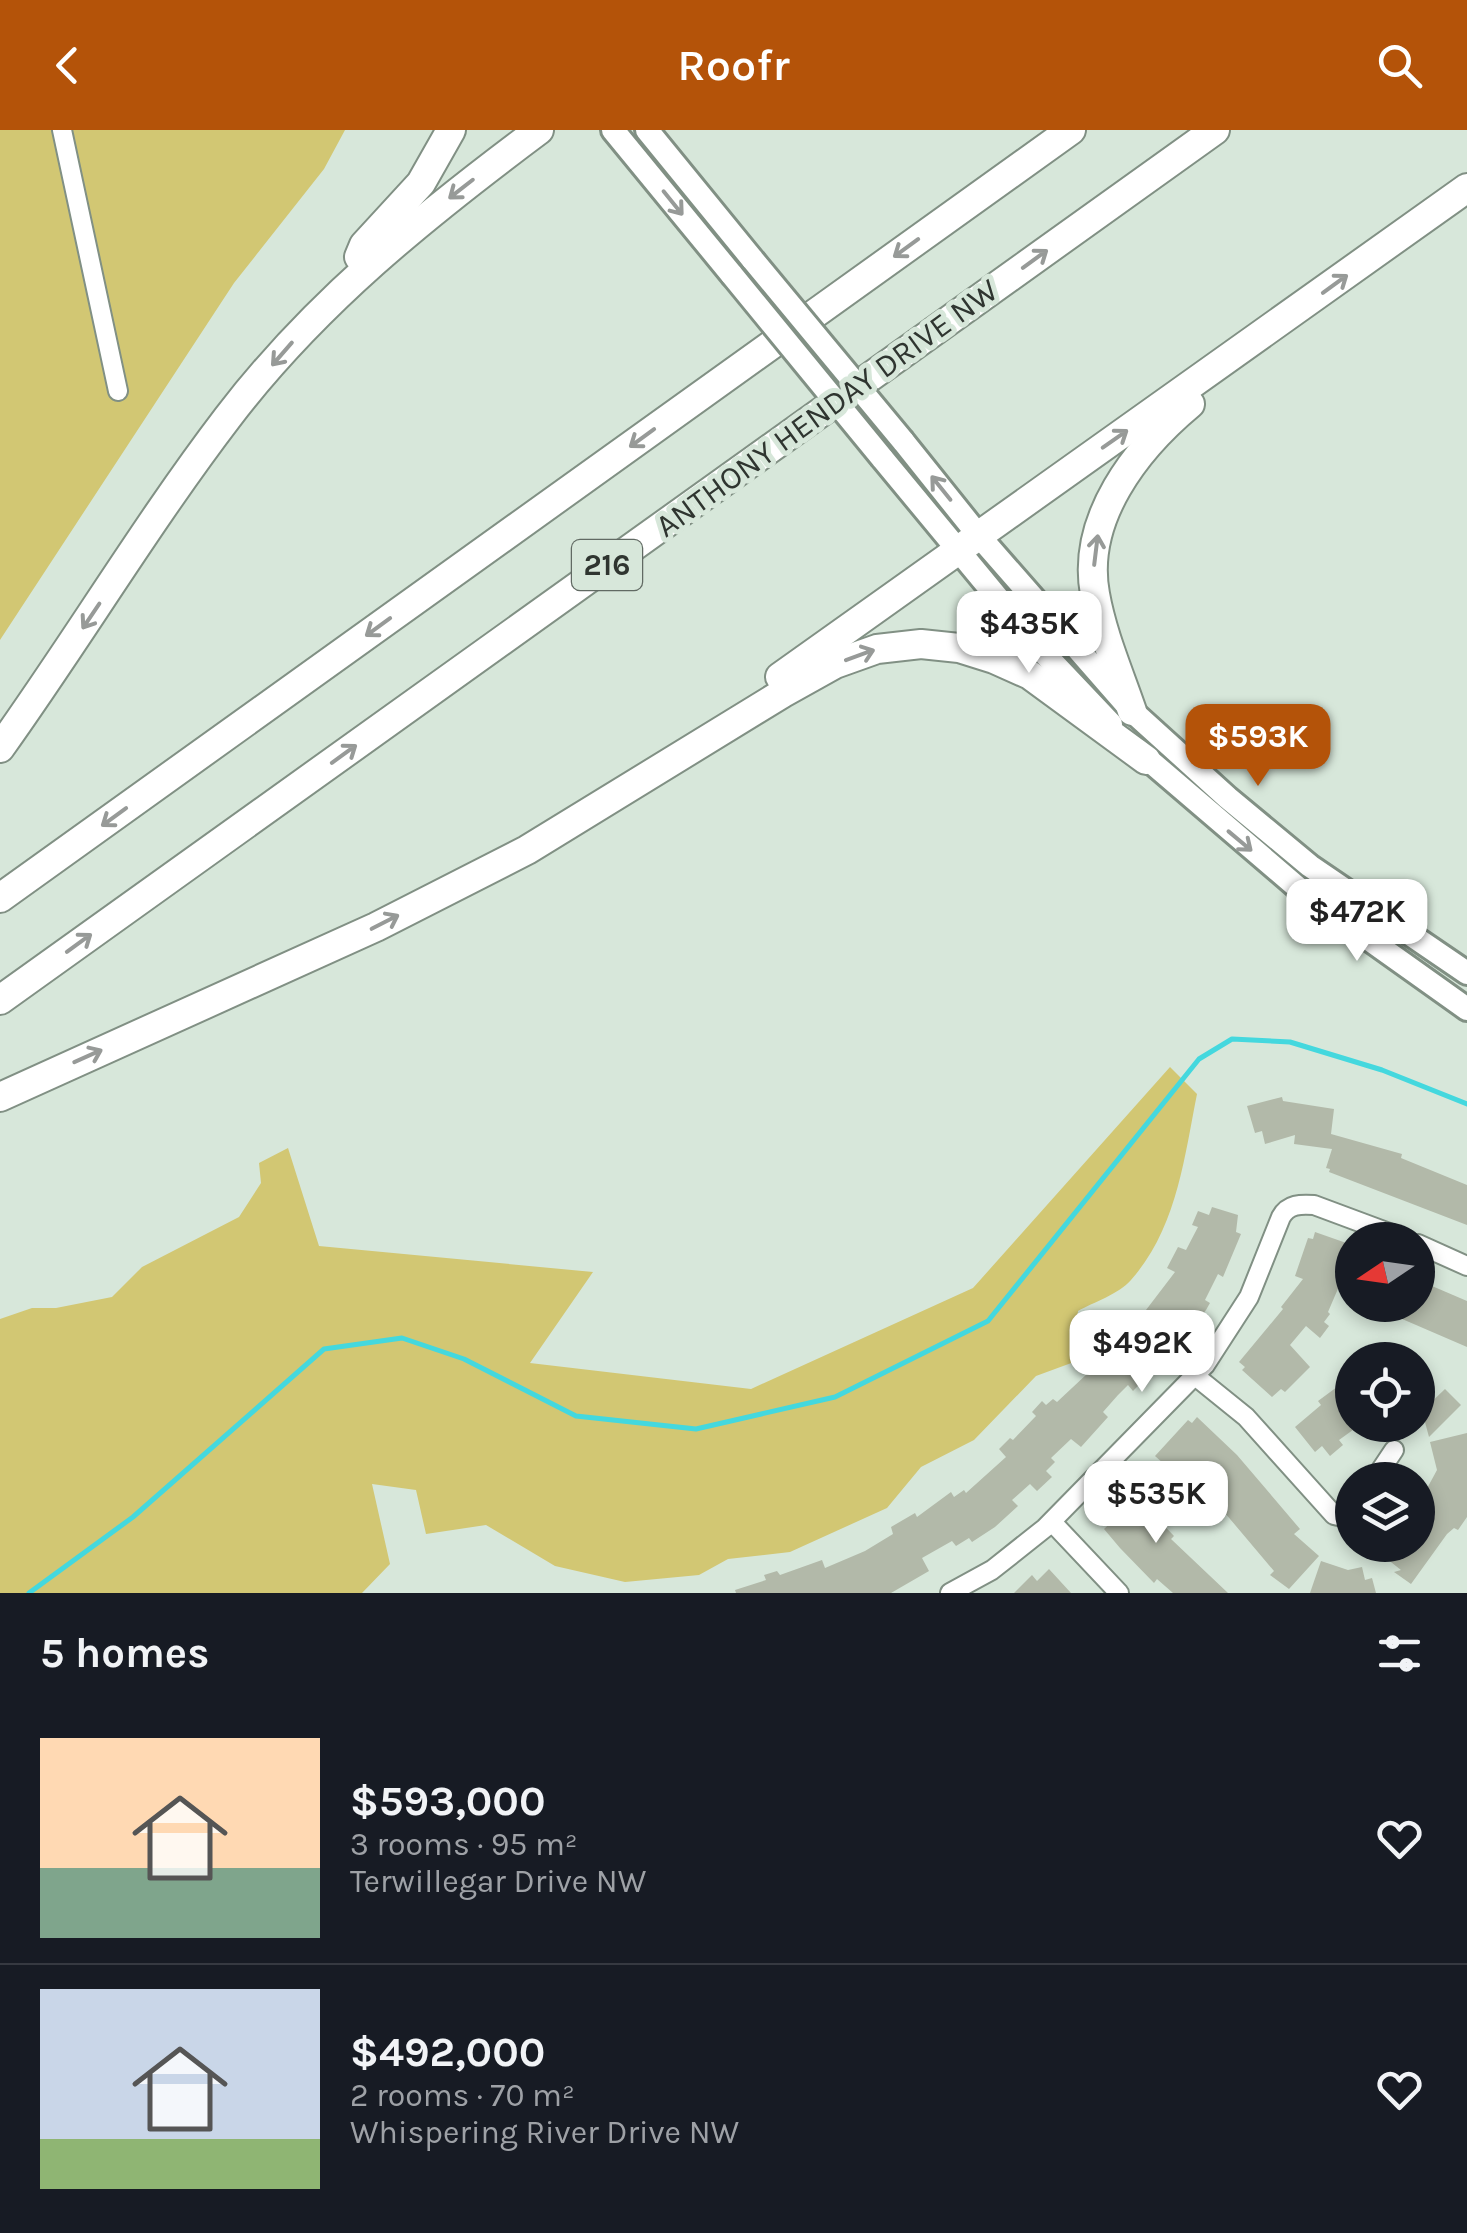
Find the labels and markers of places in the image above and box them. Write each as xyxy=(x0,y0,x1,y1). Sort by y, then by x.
pin: $435K xyxy=(959,591,1099,676)
pin: $593K xyxy=(1188,704,1328,789)
pin: $472K xyxy=(1287,879,1427,964)
pin: $492K xyxy=(1072,1310,1212,1395)
pin: $535K xyxy=(1086,1461,1226,1546)

